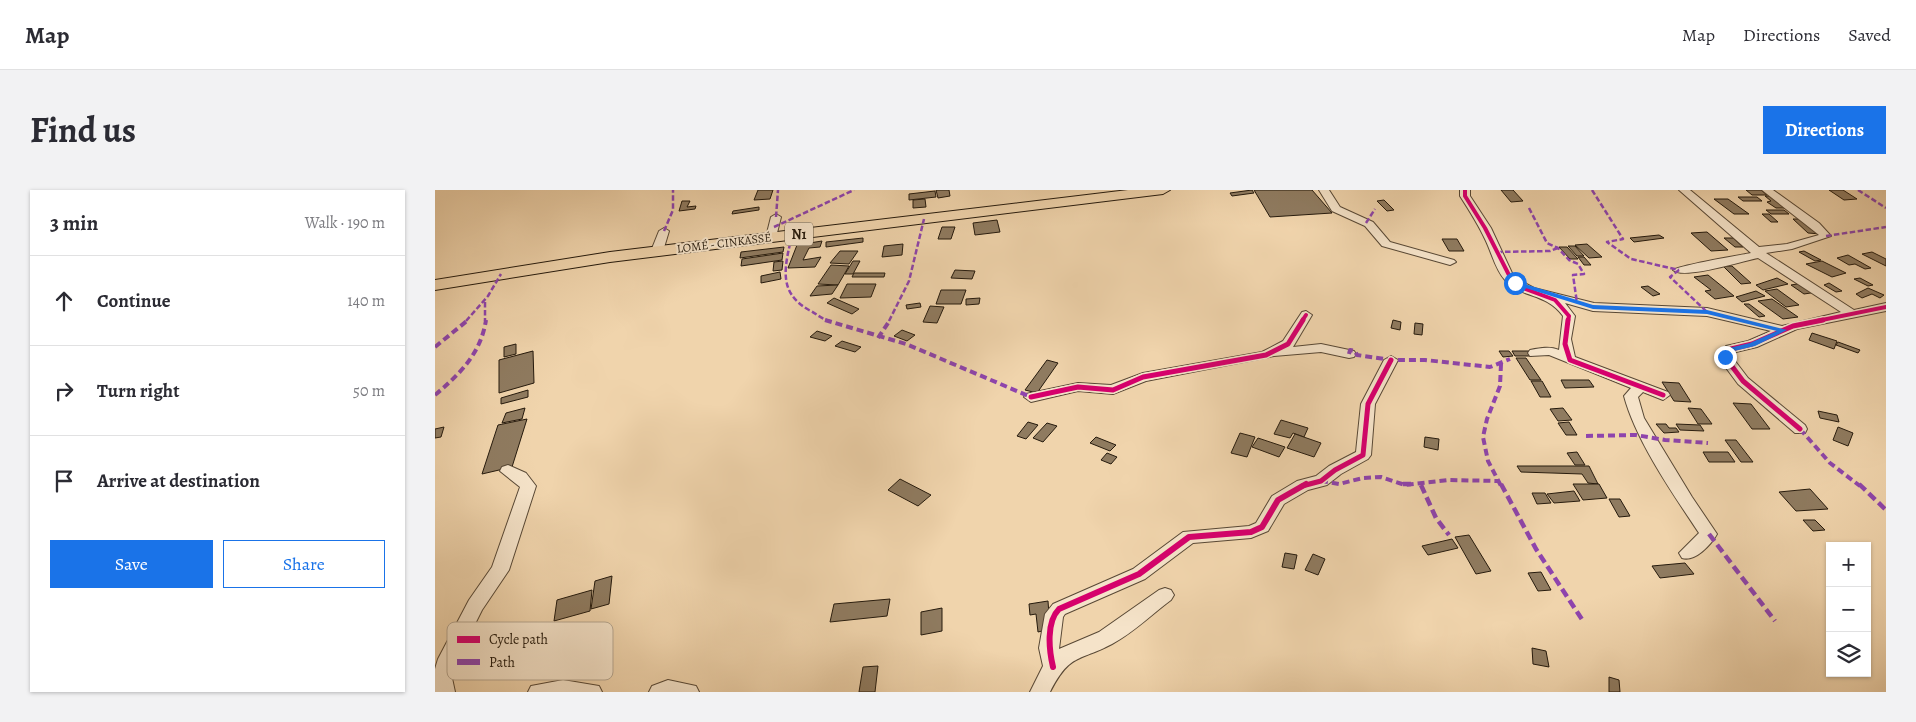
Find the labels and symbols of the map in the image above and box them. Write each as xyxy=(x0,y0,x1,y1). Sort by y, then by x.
road number: N1 xyxy=(785,223,813,246)
street label: LOMÉ - CINKASSÉ xyxy=(676,229,772,257)
route start xyxy=(1504,272,1527,295)
route end xyxy=(1714,346,1737,369)
legend xyxy=(447,622,613,680)
text: Cycle path xyxy=(489,630,549,649)
text: Path xyxy=(489,653,516,672)

